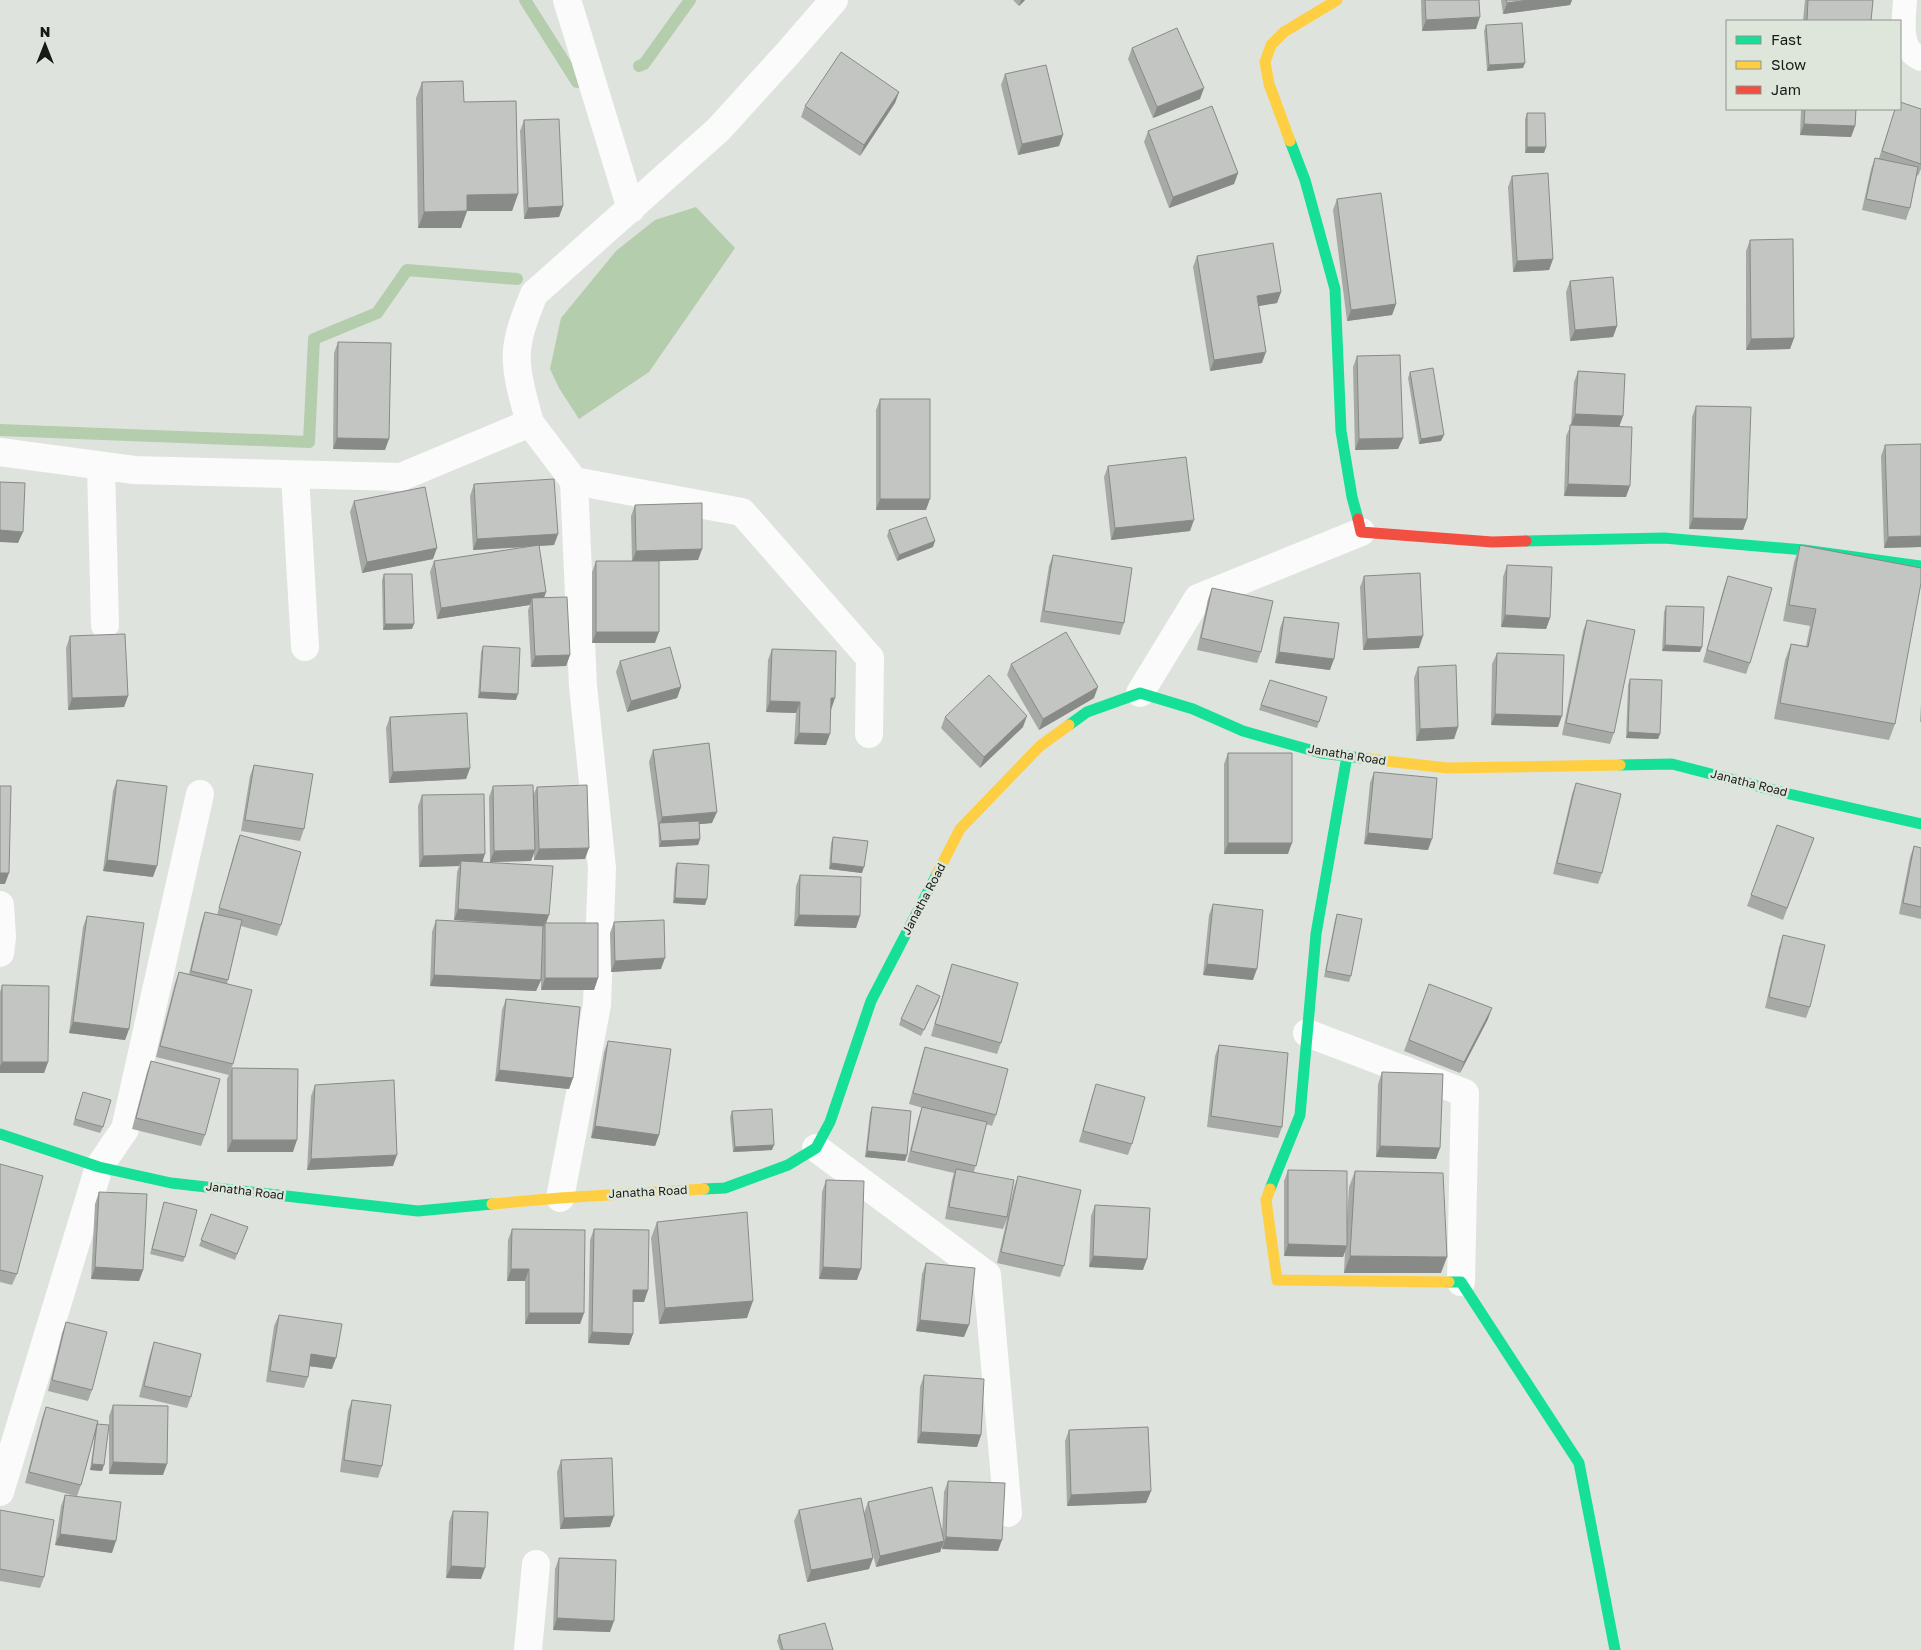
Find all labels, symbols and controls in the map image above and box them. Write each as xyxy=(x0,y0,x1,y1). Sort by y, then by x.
north arrow xyxy=(20,20,70,70)
legend xyxy=(1726,20,1901,110)
text: N xyxy=(40,23,50,40)
text: Fast xyxy=(1771,30,1802,48)
text: Slow xyxy=(1771,55,1806,73)
text: Jam xyxy=(1771,80,1801,98)
street label: Janatha Road xyxy=(1307,741,1387,768)
street label: Janatha Road xyxy=(1709,766,1789,799)
street label: Janatha Road xyxy=(898,860,949,937)
street label: Janatha Road xyxy=(205,1178,285,1203)
street label: Janatha Road xyxy=(608,1182,688,1201)

